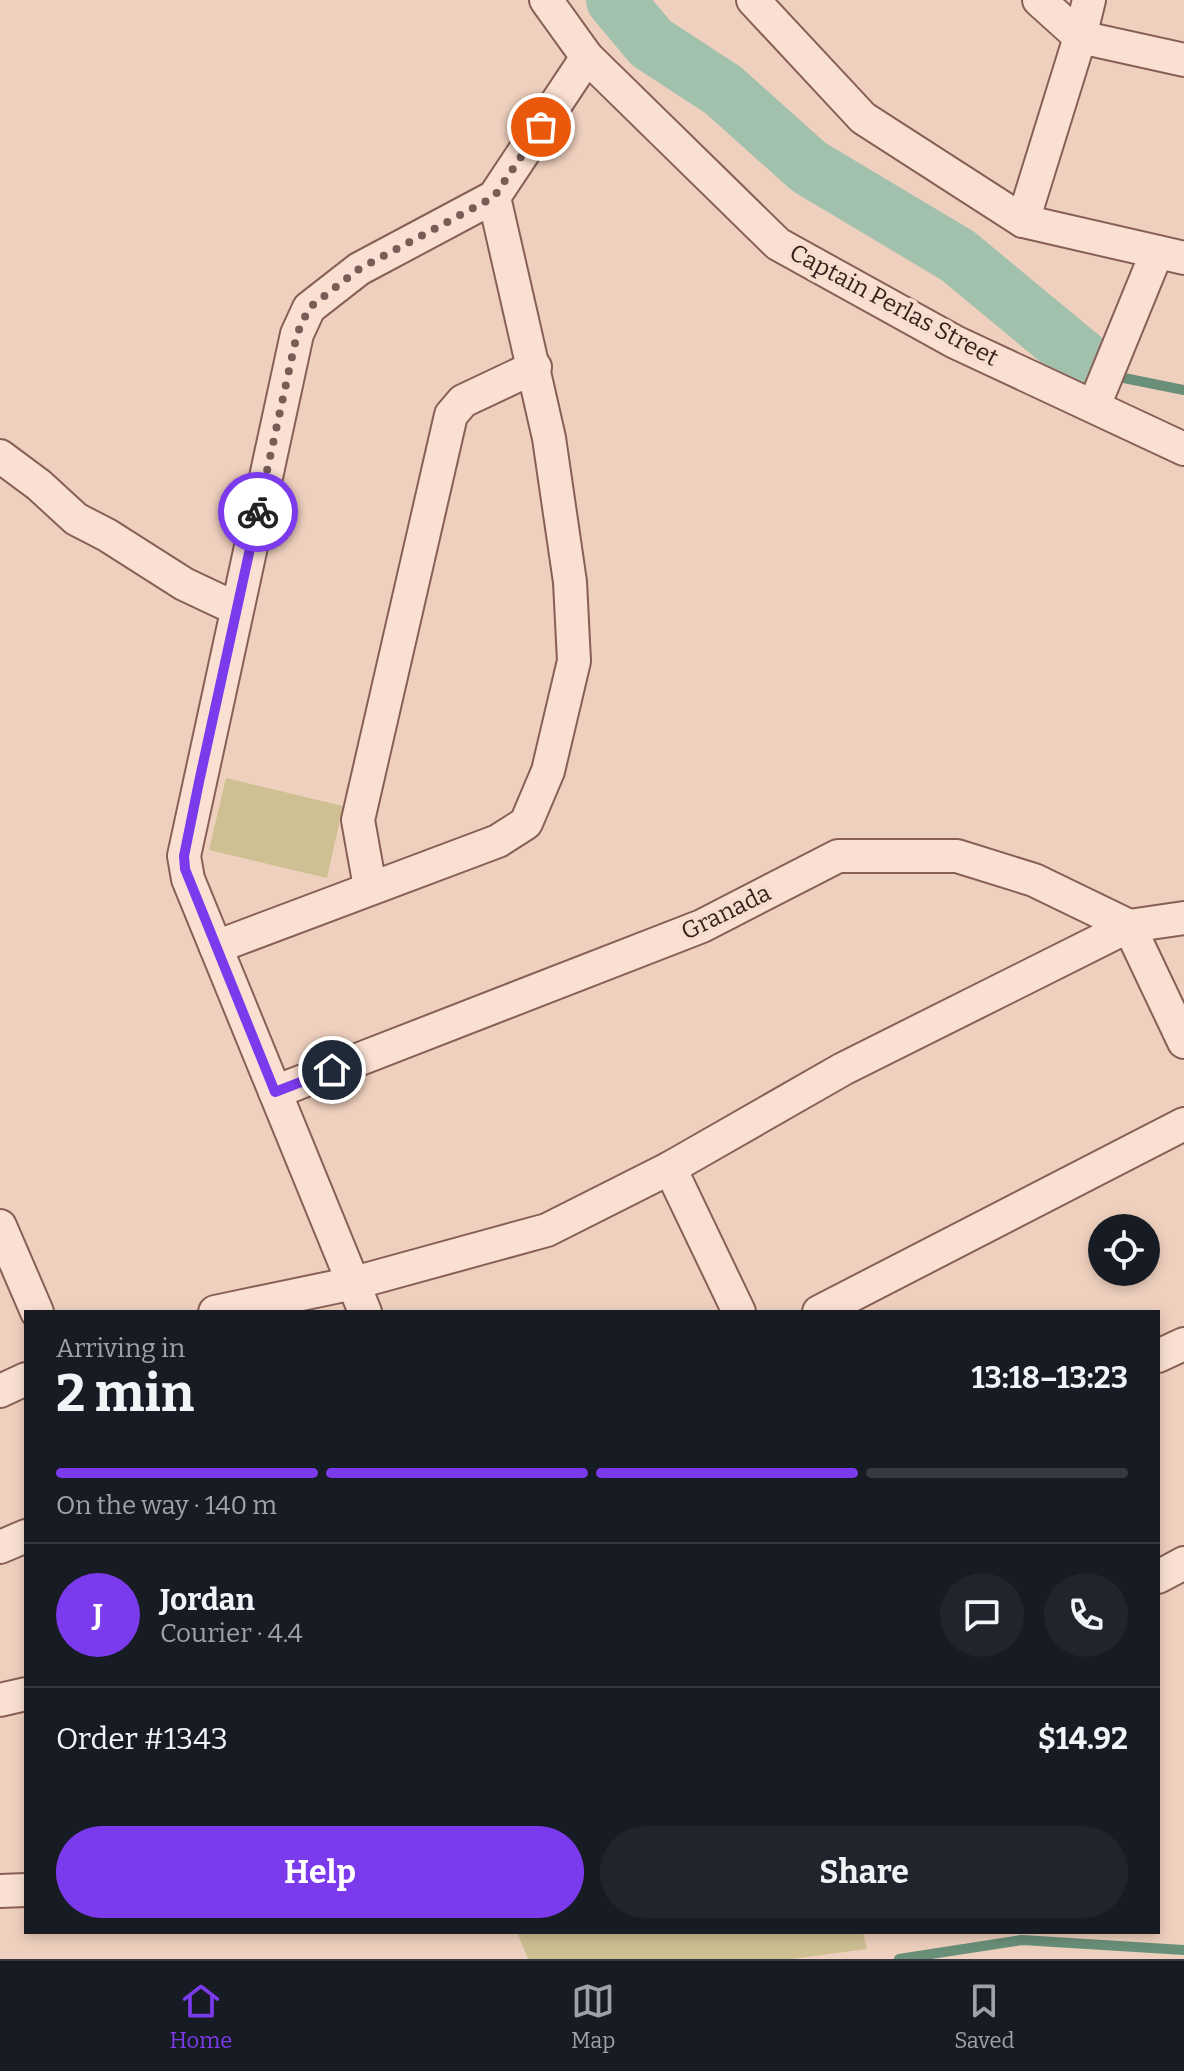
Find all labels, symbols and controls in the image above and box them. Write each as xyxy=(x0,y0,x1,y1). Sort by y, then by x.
pin xyxy=(507,93,575,161)
icon: bag xyxy=(519,105,563,149)
street label: Captain Perlas Street xyxy=(785,238,1003,372)
courier xyxy=(218,472,298,552)
icon: bike xyxy=(236,490,280,534)
street label: Granada xyxy=(677,878,775,946)
pin xyxy=(298,1036,366,1104)
icon: home xyxy=(310,1048,354,1092)
map controls xyxy=(1088,1214,1160,1286)
button: locate xyxy=(1088,1214,1160,1286)
text: Arriving in xyxy=(56,1333,185,1364)
text: 13:18–13:23 xyxy=(972,1360,1128,1396)
text: 2 min xyxy=(56,1362,194,1425)
text: On the way · 140 m xyxy=(56,1490,277,1521)
button: chat xyxy=(940,1573,1024,1657)
button: phone xyxy=(1044,1573,1128,1657)
text: Jordan xyxy=(160,1582,255,1618)
text: J xyxy=(93,1597,103,1633)
text: Courier · 4.4 xyxy=(160,1618,303,1649)
text: Order #1343 xyxy=(56,1721,228,1757)
text: $14.92 xyxy=(1038,1721,1128,1757)
button: Help xyxy=(56,1826,584,1918)
button: Share xyxy=(600,1826,1128,1918)
tab: Home xyxy=(169,1979,232,2054)
tab: Map xyxy=(571,1979,615,2054)
tab: Saved xyxy=(954,1979,1015,2054)

